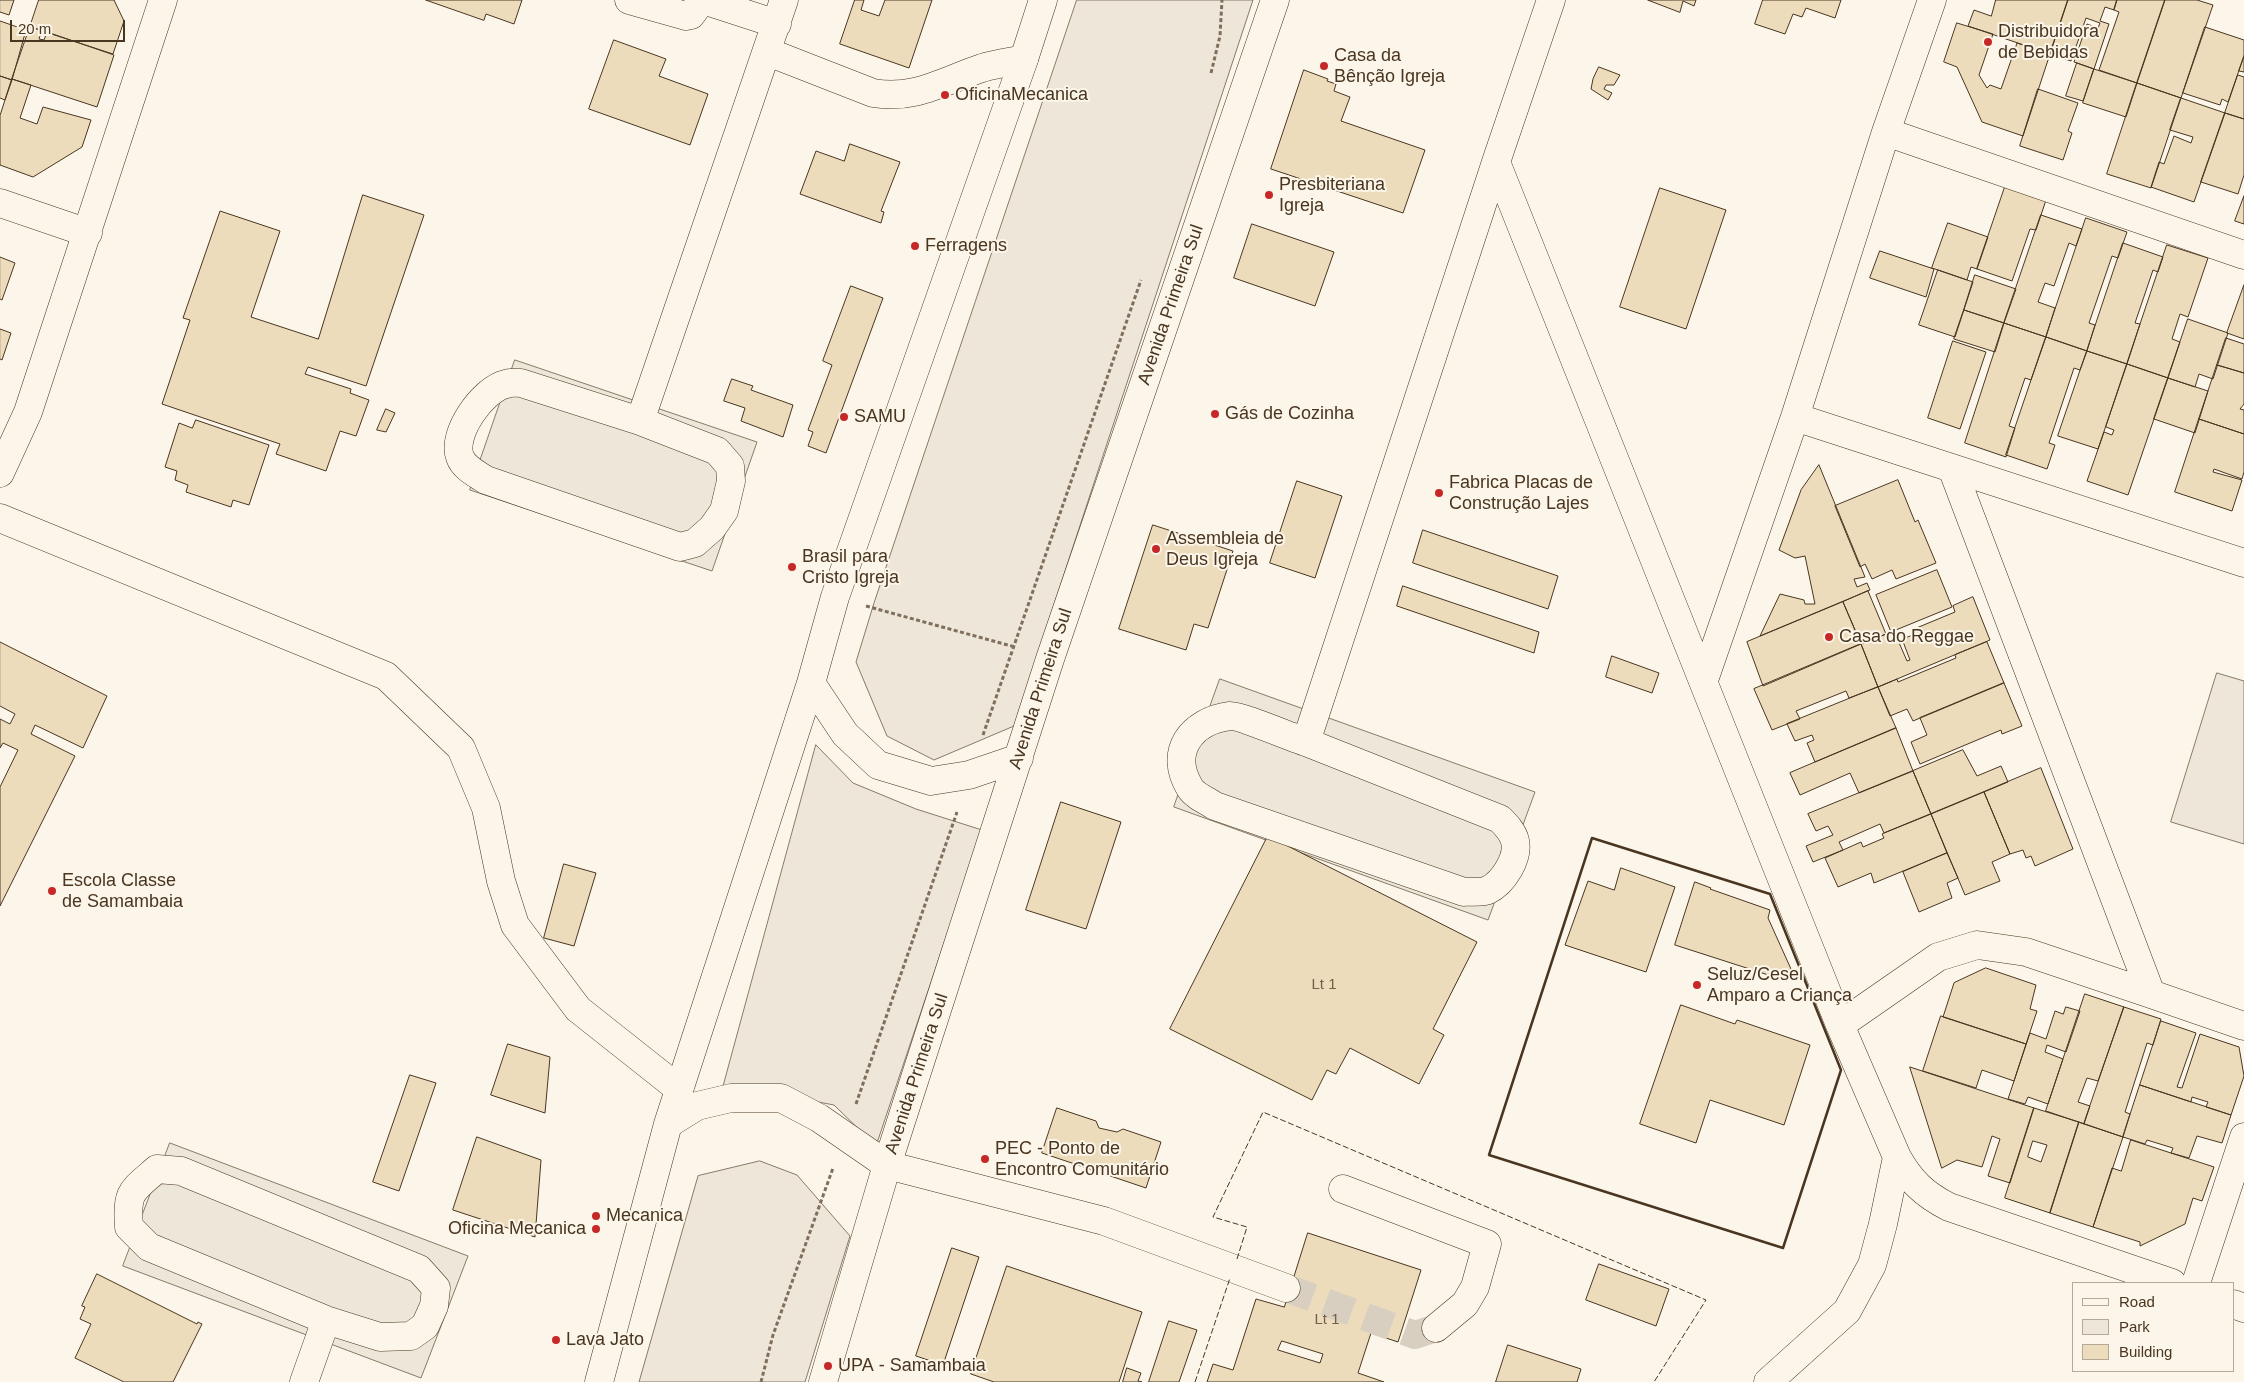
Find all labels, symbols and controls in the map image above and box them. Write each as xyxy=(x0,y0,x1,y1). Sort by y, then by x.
scale bar xyxy=(12,10,128,42)
text: 20 m xyxy=(18,20,51,37)
place label: Distribuidora de Bebidas xyxy=(1998,21,2099,64)
marker: Distribuidora de Bebidas xyxy=(1982,36,1994,48)
place label: Casa da Bênção Igreja xyxy=(1334,45,1445,88)
marker: Casa da Bênção Igreja xyxy=(1318,60,1330,72)
place label: OficinaMecanica xyxy=(955,84,1088,106)
marker: OficinaMecanica xyxy=(939,89,951,101)
place label: Presbiteriana Igreja xyxy=(1279,174,1385,216)
marker: Presbiteriana Igreja xyxy=(1263,189,1275,201)
street label: Avenida Primeira Sul xyxy=(1133,222,1209,388)
place label: Ferragens xyxy=(925,235,1007,257)
marker: Ferragens xyxy=(909,240,921,252)
place label: Gás de Cozinha xyxy=(1225,403,1354,425)
place label: SAMU xyxy=(854,406,906,428)
marker: Gás de Cozinha xyxy=(1209,408,1221,420)
marker: SAMU xyxy=(838,411,850,423)
place label: Fabrica Placas de Construção Lajes xyxy=(1449,472,1593,514)
marker: Fabrica Placas de Construção Lajes xyxy=(1433,487,1445,499)
place label: Assembleia de Deus Igreja xyxy=(1166,528,1284,570)
marker: Assembleia de Deus Igreja xyxy=(1150,543,1162,555)
place label: Brasil para Cristo Igreja xyxy=(802,546,899,588)
marker: Brasil para Cristo Igreja xyxy=(786,561,798,573)
street label: Avenida Primeira Sul xyxy=(1005,606,1077,772)
place label: Casa do Reggae xyxy=(1839,626,1974,648)
marker: Casa do Reggae xyxy=(1823,631,1835,643)
place label: Escola Classe de Samambaia xyxy=(62,870,183,912)
marker: Escola Classe de Samambaia xyxy=(46,885,58,897)
place label: Seluz/Cesel Amparo a Criança xyxy=(1707,964,1852,1006)
house number: Lt 1 xyxy=(1311,976,1337,994)
marker: Seluz/Cesel Amparo a Criança xyxy=(1691,979,1703,991)
street label: Avenida Primeira Sul xyxy=(881,991,953,1157)
place label: PEC - Ponto de Encontro Comunitário xyxy=(995,1138,1169,1180)
marker: PEC - Ponto de Encontro Comunitário xyxy=(979,1153,991,1165)
place label: Mecanica xyxy=(606,1205,683,1227)
marker: Mecanica xyxy=(590,1210,602,1222)
place label: Oficina Mecanica xyxy=(448,1218,586,1240)
marker: Oficina Mecanica xyxy=(590,1223,602,1235)
legend xyxy=(2072,1282,2234,1372)
text: Road xyxy=(2119,1293,2155,1310)
house number: Lt 1 xyxy=(1314,1311,1340,1329)
text: Park xyxy=(2119,1318,2150,1335)
place label: Lava Jato xyxy=(566,1329,644,1351)
marker: Lava Jato xyxy=(550,1334,562,1346)
text: Building xyxy=(2119,1343,2172,1360)
place label: UPA - Samambaia xyxy=(838,1355,986,1377)
marker: UPA - Samambaia xyxy=(822,1360,834,1372)

